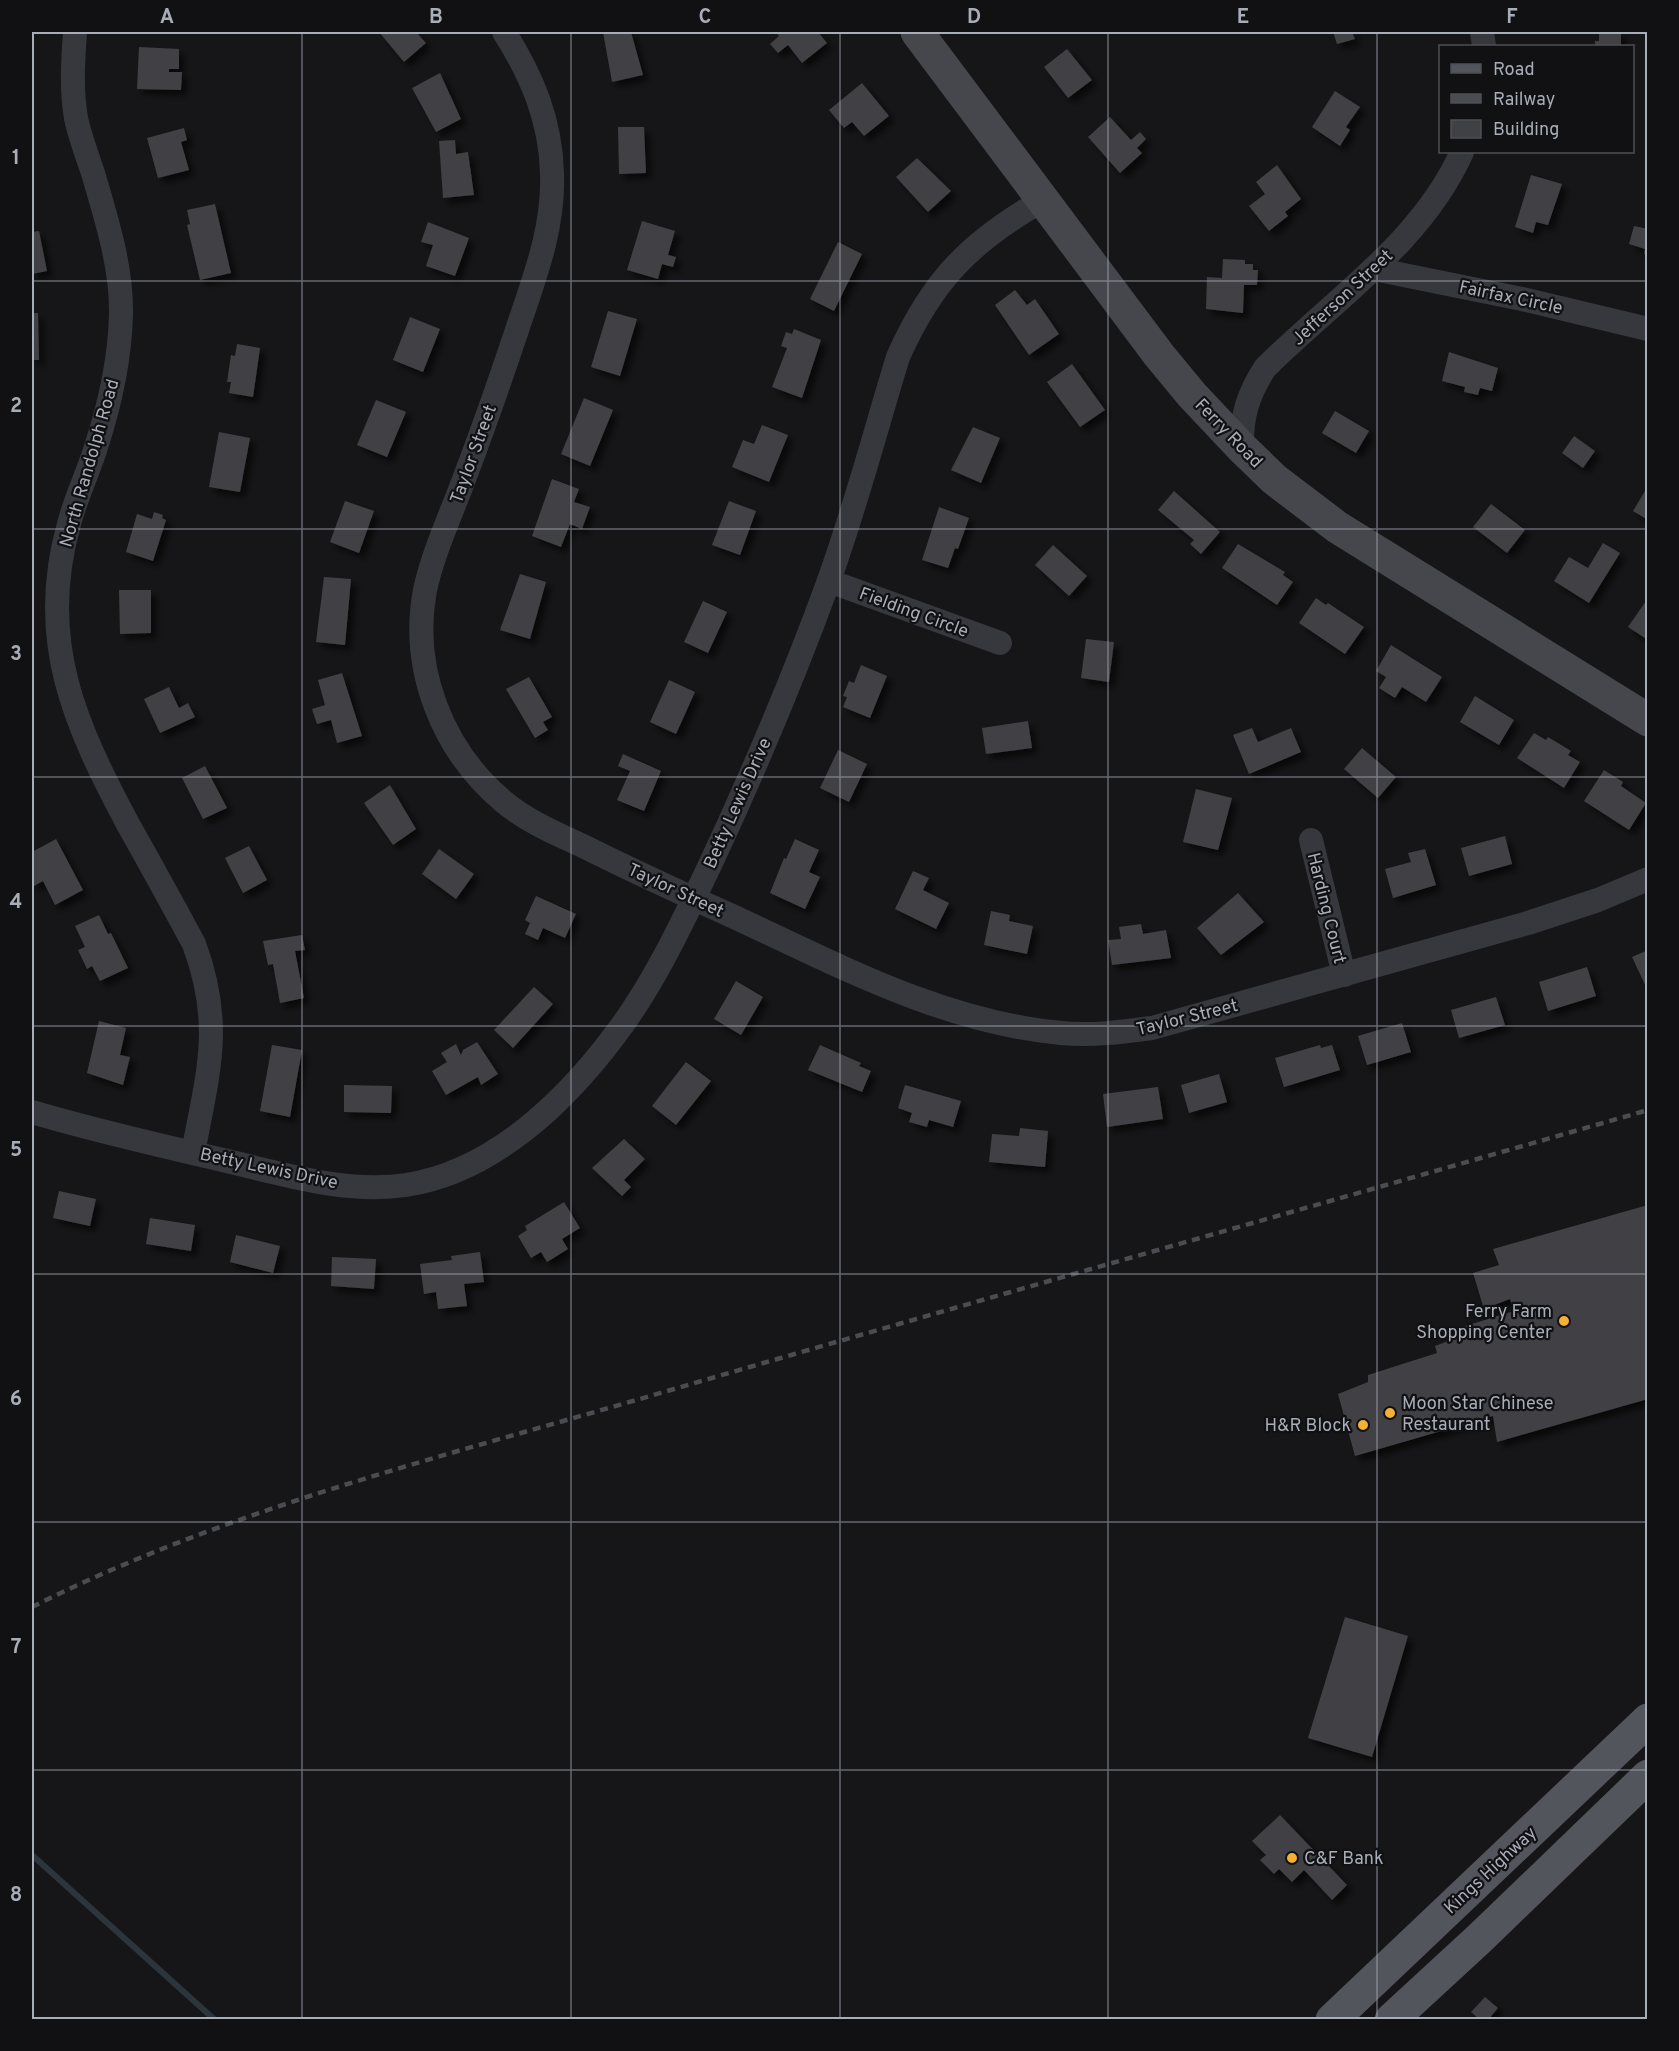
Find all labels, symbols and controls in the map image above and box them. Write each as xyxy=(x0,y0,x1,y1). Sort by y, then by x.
text: A xyxy=(160,5,174,31)
text: B xyxy=(429,5,443,31)
text: C xyxy=(699,5,711,31)
text: D xyxy=(967,5,981,31)
text: E xyxy=(1237,5,1249,31)
text: F xyxy=(1506,5,1518,31)
legend xyxy=(1439,45,1634,153)
text: Road xyxy=(1493,59,1535,82)
text: Railway xyxy=(1493,89,1555,112)
text: Building xyxy=(1493,119,1559,142)
text: 1 xyxy=(12,146,20,172)
street label: Jefferson Street xyxy=(1287,245,1399,351)
street label: Fairfax Circle xyxy=(1457,276,1565,321)
street label: North Randolph Road xyxy=(55,377,125,550)
text: 2 xyxy=(10,394,22,420)
street label: Ferry Road xyxy=(1189,394,1267,474)
street label: Taylor Street xyxy=(446,402,503,507)
street label: Fielding Circle xyxy=(856,583,971,644)
text: 3 xyxy=(10,642,22,668)
street label: Betty Lewis Drive xyxy=(699,735,777,872)
street label: Harding Court xyxy=(1301,850,1350,966)
street label: Taylor Street xyxy=(623,859,727,924)
text: 4 xyxy=(10,890,22,916)
street label: Taylor Street xyxy=(1134,995,1240,1042)
text: 5 xyxy=(10,1138,22,1164)
street label: Betty Lewis Drive xyxy=(198,1144,340,1195)
place label: Ferry Farm Shopping Center xyxy=(1416,1301,1552,1345)
marker: Ferry Farm Shopping Center xyxy=(1557,1314,1571,1328)
text: 6 xyxy=(10,1387,22,1413)
place label: Moon Star Chinese Restaurant xyxy=(1402,1393,1554,1437)
marker: Moon Star Chinese Restaurant xyxy=(1383,1406,1397,1420)
place label: H&R Block xyxy=(1265,1415,1351,1438)
marker: H&R Block xyxy=(1356,1418,1370,1432)
text: 7 xyxy=(11,1635,21,1661)
street label: Kings Highway xyxy=(1440,1822,1542,1920)
place label: C&F Bank xyxy=(1304,1848,1384,1871)
marker: C&F Bank xyxy=(1285,1851,1299,1865)
text: 8 xyxy=(10,1883,22,1909)

